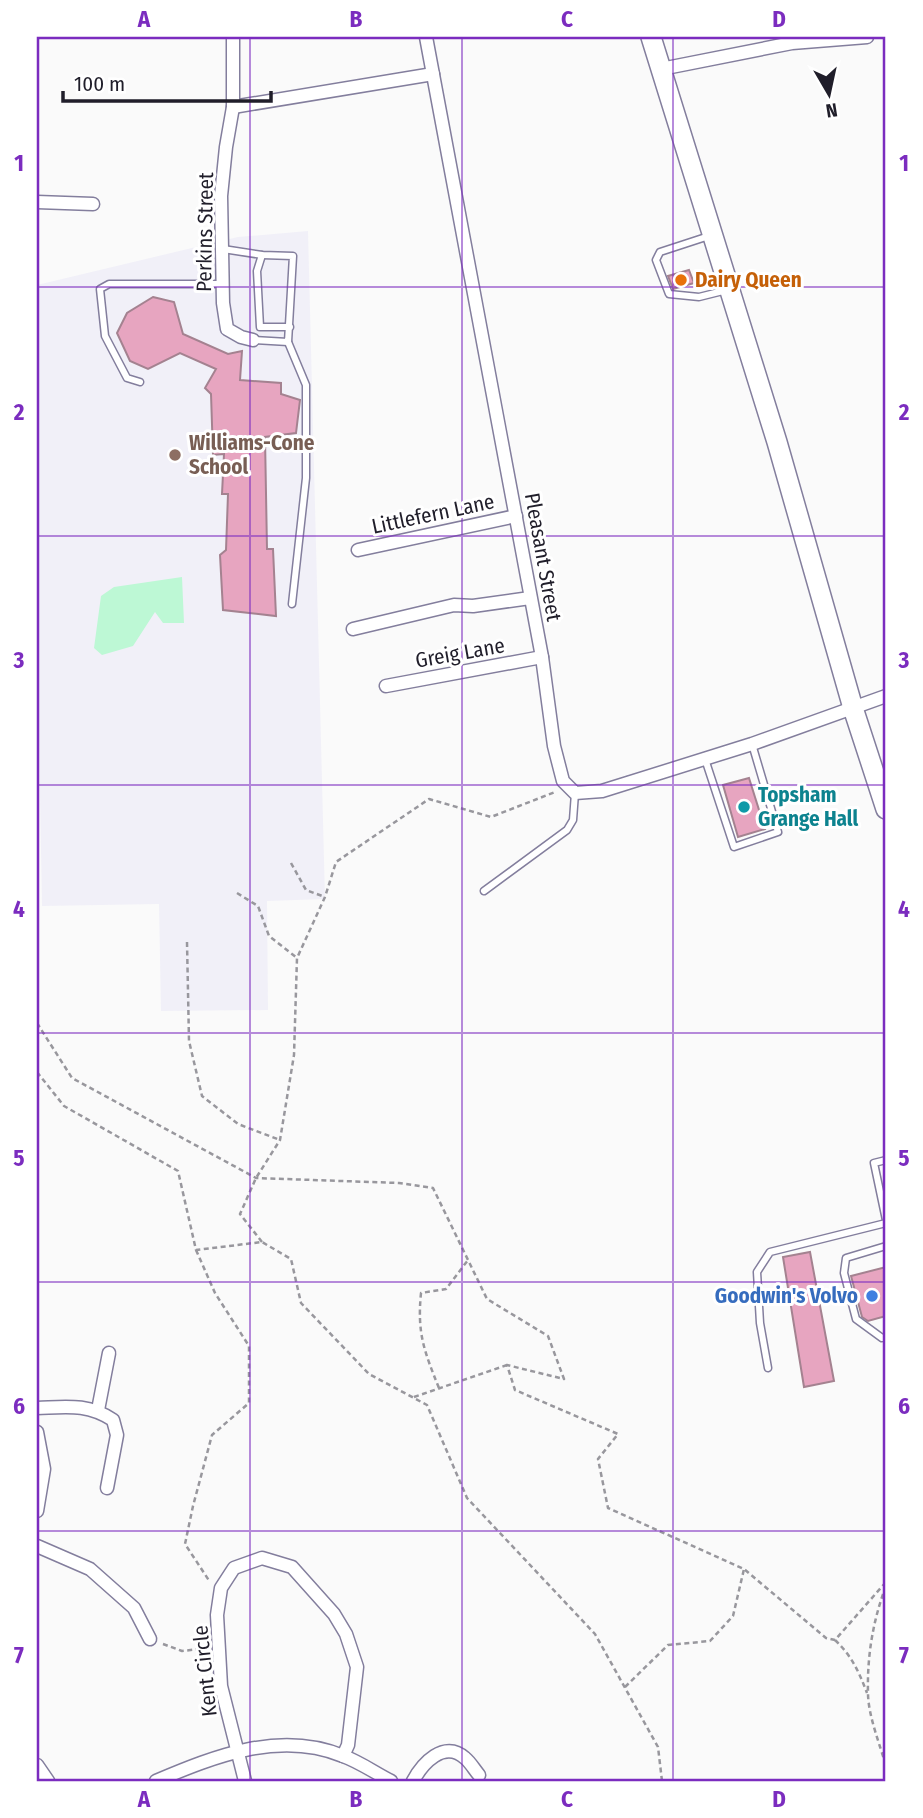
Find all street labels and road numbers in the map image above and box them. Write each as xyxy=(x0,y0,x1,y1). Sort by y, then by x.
street label: Perkins Street xyxy=(191,172,219,292)
street label: Littlefern Lane xyxy=(369,488,497,540)
street label: Pleasant Street xyxy=(519,491,567,623)
street label: Greig Lane xyxy=(413,632,507,674)
street label: Kent Circle xyxy=(187,1624,223,1718)

